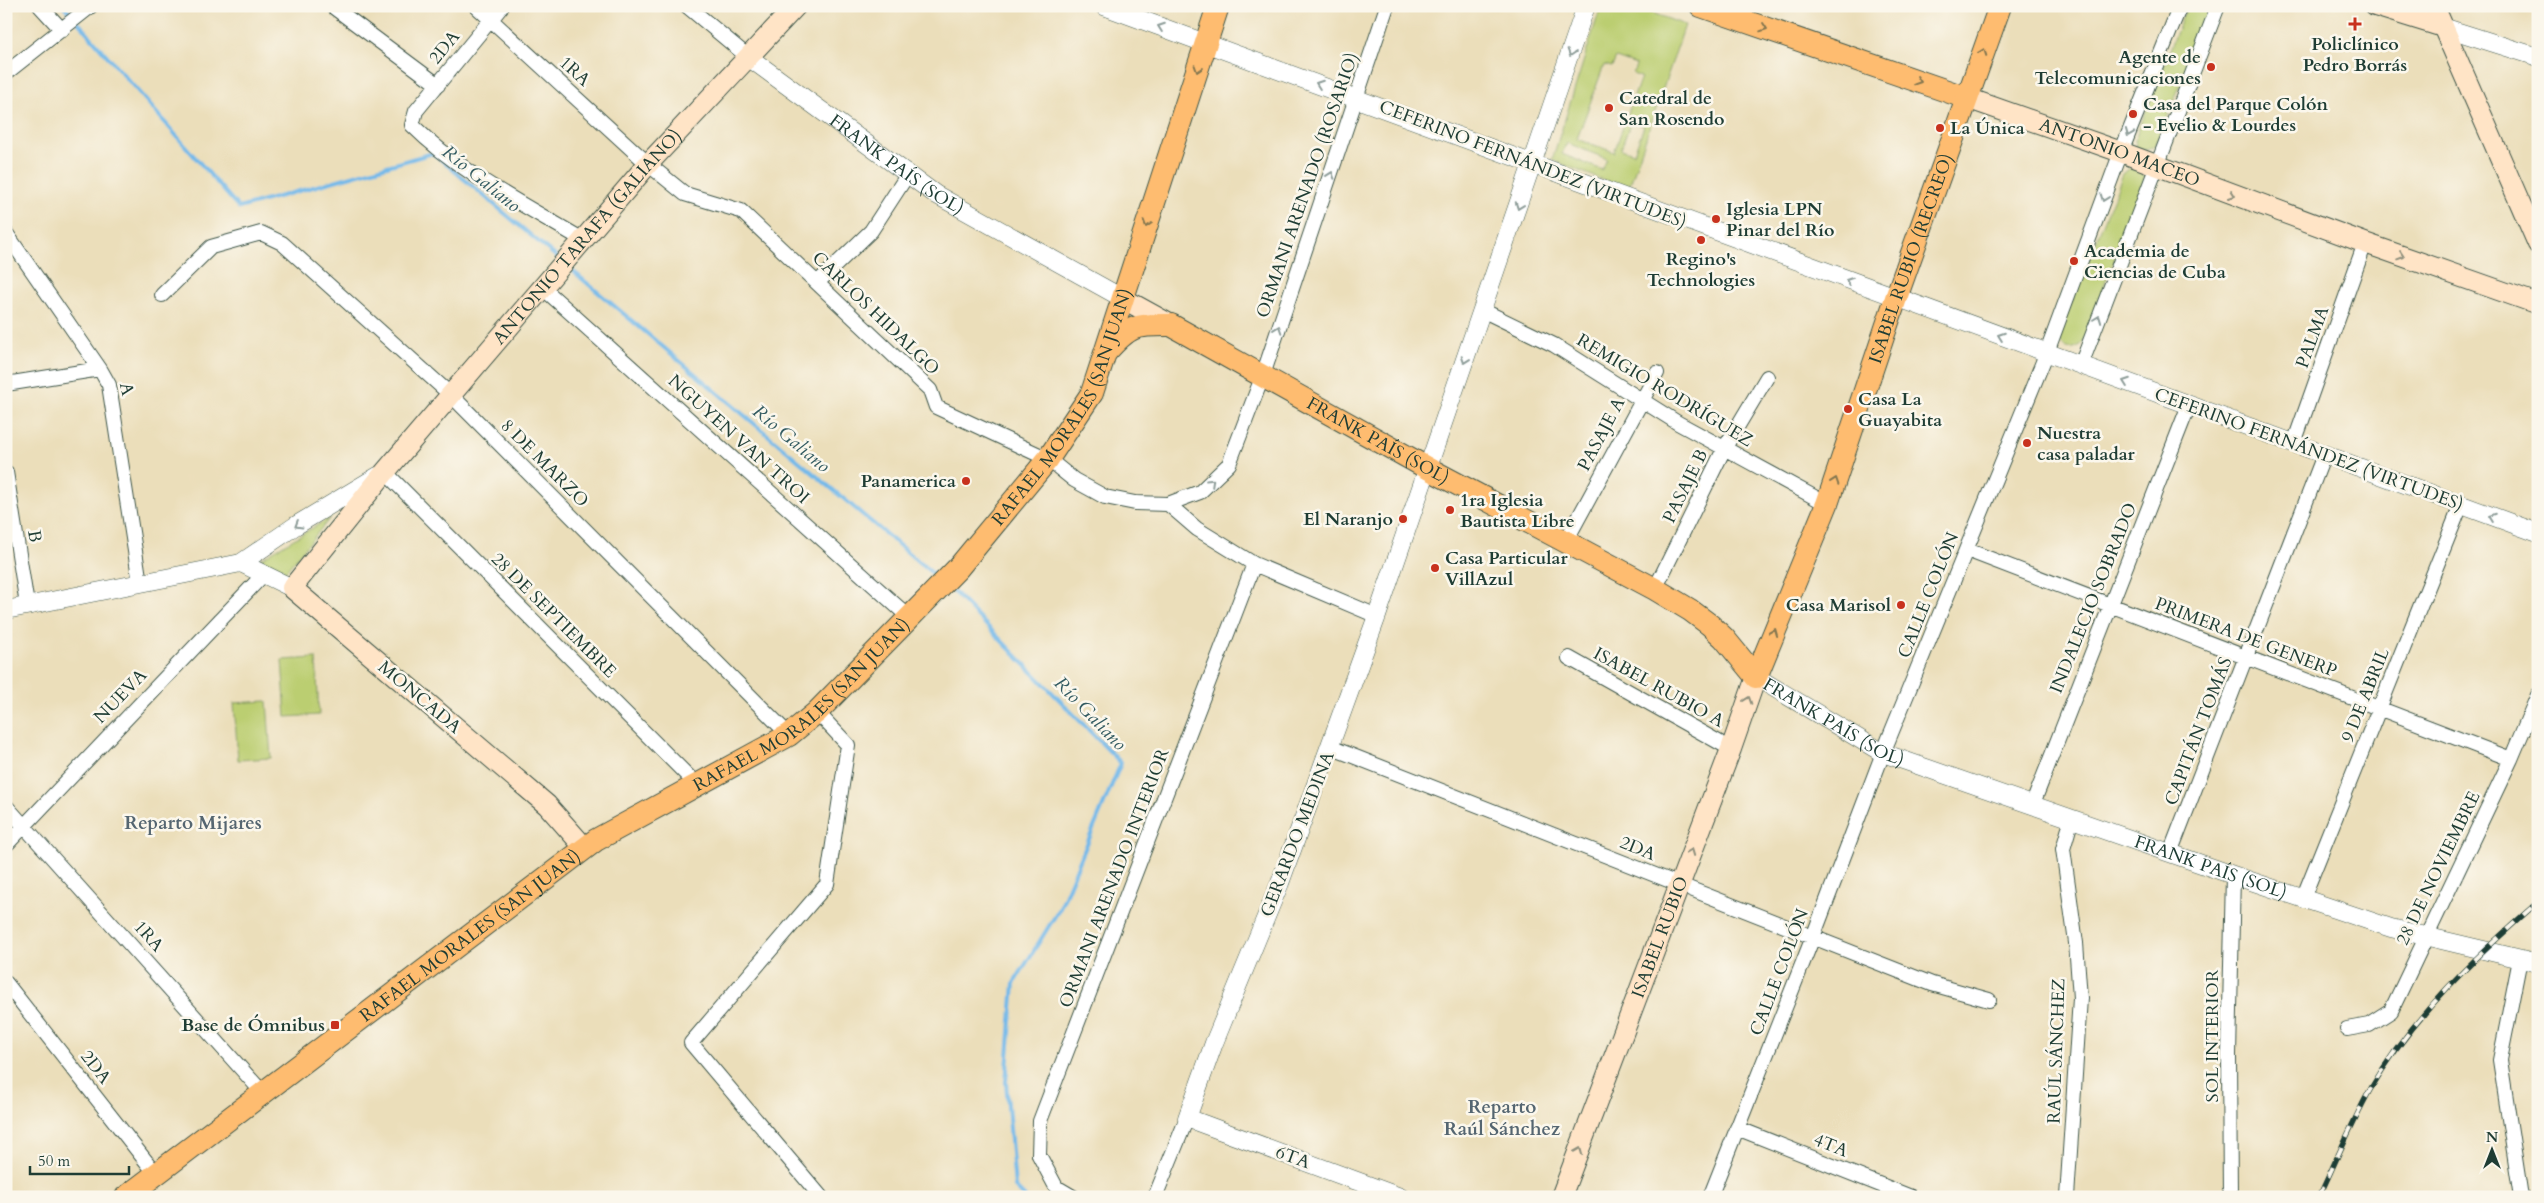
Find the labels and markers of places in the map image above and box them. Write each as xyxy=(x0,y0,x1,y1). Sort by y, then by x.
marker: Policlínico Pedro Borrás xyxy=(2348,17,2362,31)
place label: Policlínico Pedro Borrás xyxy=(2303,32,2407,78)
place label: Agente de Telecomunicaciones xyxy=(2035,45,2201,91)
marker: Agente de Telecomunicaciones xyxy=(2205,61,2217,73)
place label: Catedral de San Rosendo xyxy=(1619,86,1725,132)
place label: Casa del Parque Colón - Evelio & Lourdes xyxy=(2143,92,2329,138)
marker: Catedral de San Rosendo xyxy=(1603,102,1615,114)
marker: Casa del Parque Colón - Evelio & Lourdes xyxy=(2127,108,2139,120)
place label: La Única xyxy=(1950,116,2025,141)
marker: La Única xyxy=(1934,122,1946,134)
place label: Iglesia LPN Pinar del Río xyxy=(1726,197,1835,243)
marker: Iglesia LPN Pinar del Río xyxy=(1710,213,1722,225)
marker: Regino's Technologies xyxy=(1695,234,1707,246)
place label: Academia de Ciencias de Cuba xyxy=(2084,239,2226,285)
place label: Regino's Technologies xyxy=(1647,247,1755,293)
marker: Academia de Ciencias de Cuba xyxy=(2068,255,2080,267)
place label: Casa La Guayabita xyxy=(1858,387,1942,433)
marker: Casa La Guayabita xyxy=(1842,403,1854,415)
place label: Nuestra casa paladar xyxy=(2037,421,2136,467)
marker: Nuestra casa paladar xyxy=(2021,437,2033,449)
place label: Panamerica xyxy=(861,469,956,494)
marker: Panamerica xyxy=(960,475,972,487)
place label: 1ra Iglesia Bautista Libre xyxy=(1460,488,1575,534)
marker: 1ra Iglesia Bautista Libre xyxy=(1444,504,1456,516)
place label: El Naranjo xyxy=(1303,507,1393,532)
marker: El Naranjo xyxy=(1397,513,1409,525)
place label: Casa Particular VillAzul xyxy=(1445,546,1569,592)
marker: Casa Particular VillAzul xyxy=(1429,562,1441,574)
place label: Casa Marisol xyxy=(1786,593,1891,618)
marker: Casa Marisol xyxy=(1895,599,1907,611)
place label: Base de Ómnibus xyxy=(181,1013,325,1038)
marker: Base de Ómnibus xyxy=(329,1019,341,1031)

